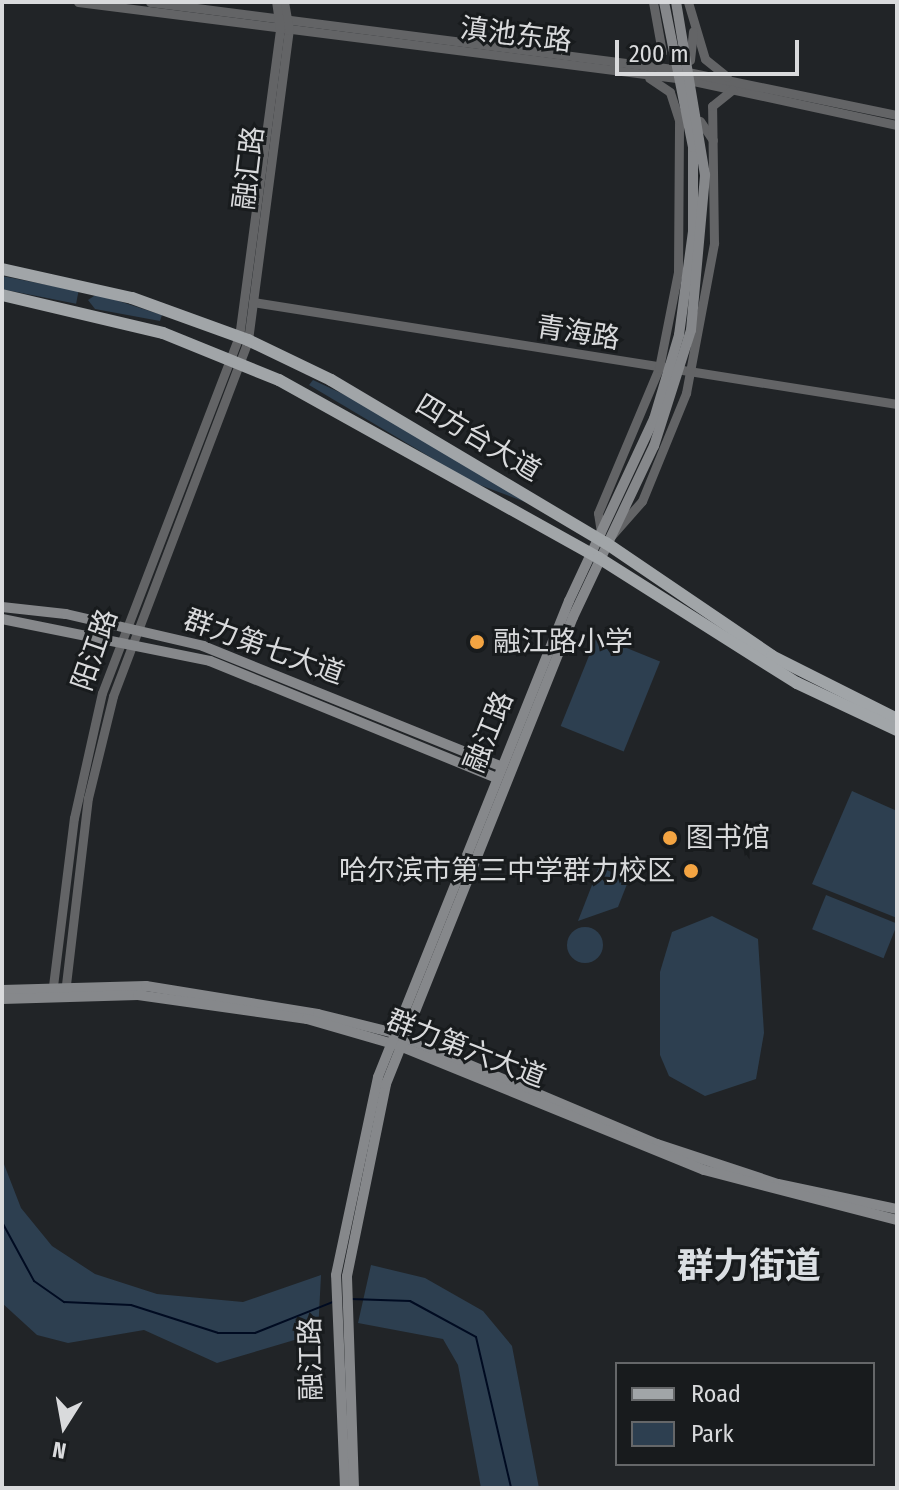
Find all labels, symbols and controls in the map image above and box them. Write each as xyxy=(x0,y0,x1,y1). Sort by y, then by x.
street label: 滇池东路 xyxy=(458,12,574,58)
scale bar xyxy=(619,24,803,74)
text: 200 m xyxy=(629,40,689,68)
street label: 融汇路 xyxy=(227,124,271,212)
street label: 青海路 xyxy=(534,310,622,356)
street label: 四方台大道 xyxy=(409,388,547,488)
street label: 群力第七大道 xyxy=(179,602,349,692)
street label: 阳江路 xyxy=(65,605,125,695)
place label: 融江路小学 xyxy=(493,625,633,659)
marker: 融江路小学 xyxy=(468,633,486,651)
street label: 融江路 xyxy=(458,687,520,777)
place label: 图书馆 xyxy=(686,821,770,855)
marker: 图书馆 xyxy=(661,829,679,847)
place label: 哈尔滨市第三中学群力校区 xyxy=(339,854,675,888)
marker: 哈尔滨市第三中学群力校区 xyxy=(682,862,700,880)
street label: 群力第六大道 xyxy=(382,1003,550,1095)
district label: 群力街道 xyxy=(677,1245,821,1289)
street label: 融江路 xyxy=(293,1317,329,1401)
legend xyxy=(615,1362,875,1466)
text: Road xyxy=(691,1380,741,1408)
north arrow xyxy=(24,1386,104,1466)
text: Park xyxy=(691,1420,734,1448)
text: N xyxy=(50,1436,68,1465)

